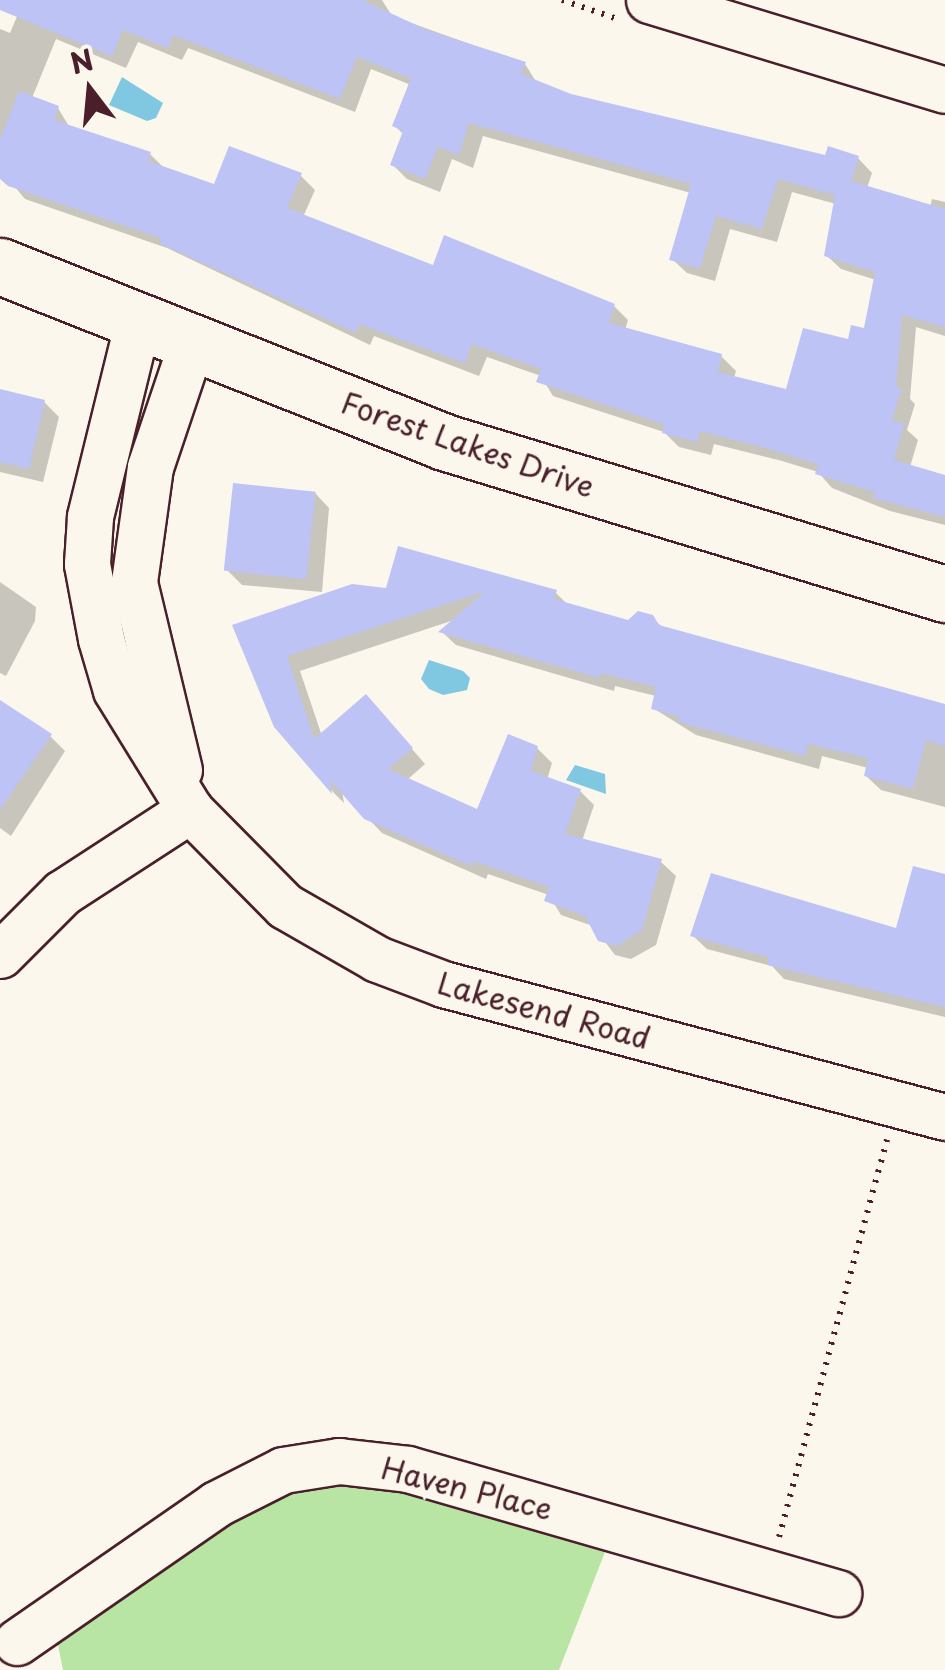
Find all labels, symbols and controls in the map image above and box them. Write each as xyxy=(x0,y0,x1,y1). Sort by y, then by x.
text: N xyxy=(65,37,98,84)
north arrow xyxy=(40,40,140,140)
street label: Forest Lakes Drive xyxy=(335,383,601,505)
street label: Lakesend Road xyxy=(434,964,654,1056)
street label: Haven Place xyxy=(377,1449,557,1527)

